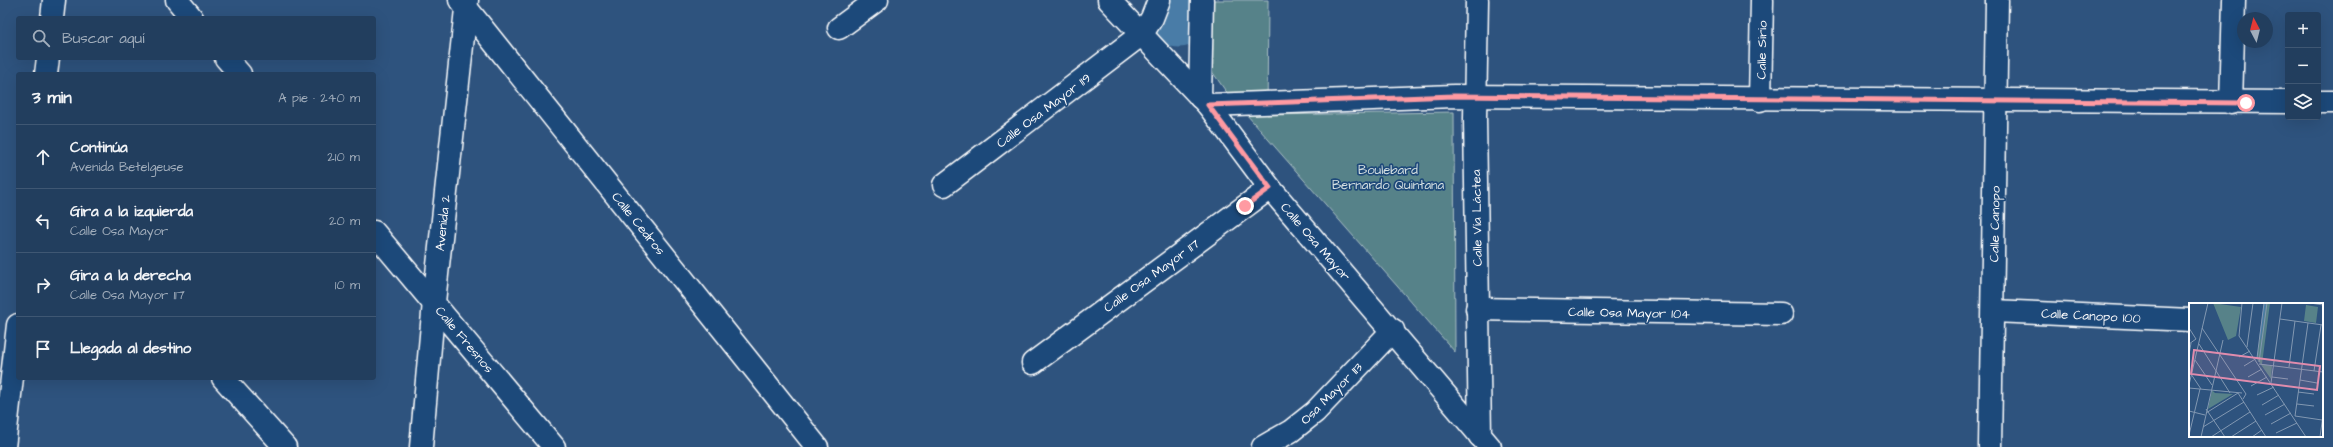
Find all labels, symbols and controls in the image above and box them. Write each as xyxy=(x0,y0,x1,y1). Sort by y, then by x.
north arrow xyxy=(2237,12,2273,48)
map controls xyxy=(2285,12,2321,120)
button: + xyxy=(2285,12,2321,48)
search box xyxy=(16,16,376,60)
street label: Calle Sirio xyxy=(1752,20,1772,80)
icon: search xyxy=(30,27,52,49)
text: Buscar aquí xyxy=(62,28,144,49)
button: − xyxy=(2285,48,2321,84)
street label: Calle Osa Mayor 119 xyxy=(993,69,1095,153)
button: layers xyxy=(2285,84,2321,120)
text: 3 min xyxy=(32,86,72,110)
text: A pie · 240 m xyxy=(278,89,360,107)
route start xyxy=(2237,94,2255,112)
text: Continúa xyxy=(70,137,128,158)
icon: ahead xyxy=(32,146,54,168)
text: 210 m xyxy=(327,148,360,166)
text: Avenida Betelgeuse xyxy=(70,158,184,176)
park label: Boulebard Bernardo Quintana xyxy=(1332,161,1445,194)
street label: Calle Vía Láctea xyxy=(1467,169,1487,267)
street label: Calle Canopo xyxy=(1985,185,2005,262)
street label: Calle Cedros xyxy=(607,188,669,259)
street label: Avenida 2 xyxy=(431,194,455,252)
route end xyxy=(1236,197,1254,215)
street label: Calle Osa Mayor xyxy=(1275,199,1354,285)
text: Gira a la izquierda xyxy=(70,201,193,222)
icon: left xyxy=(32,210,54,232)
text: 20 m xyxy=(329,212,360,230)
text: Calle Osa Mayor xyxy=(70,222,168,240)
street label: Calle Osa Mayor 117 xyxy=(1100,235,1204,318)
text: Gira a la derecha xyxy=(70,265,191,286)
icon: right xyxy=(32,274,54,296)
text: 10 m xyxy=(335,276,360,294)
text: Calle Osa Mayor 117 xyxy=(70,286,185,304)
street label: Calle Fresnos xyxy=(431,302,498,377)
street label: Calle Osa Mayor 104 xyxy=(1568,303,1690,324)
inset map xyxy=(2189,303,2323,437)
street label: Calle Canopo 100 xyxy=(2041,304,2141,328)
icon: arrive xyxy=(32,338,54,360)
text: Llegada al destino xyxy=(70,338,191,359)
street label: Osa Mayor 113 xyxy=(1297,358,1368,429)

